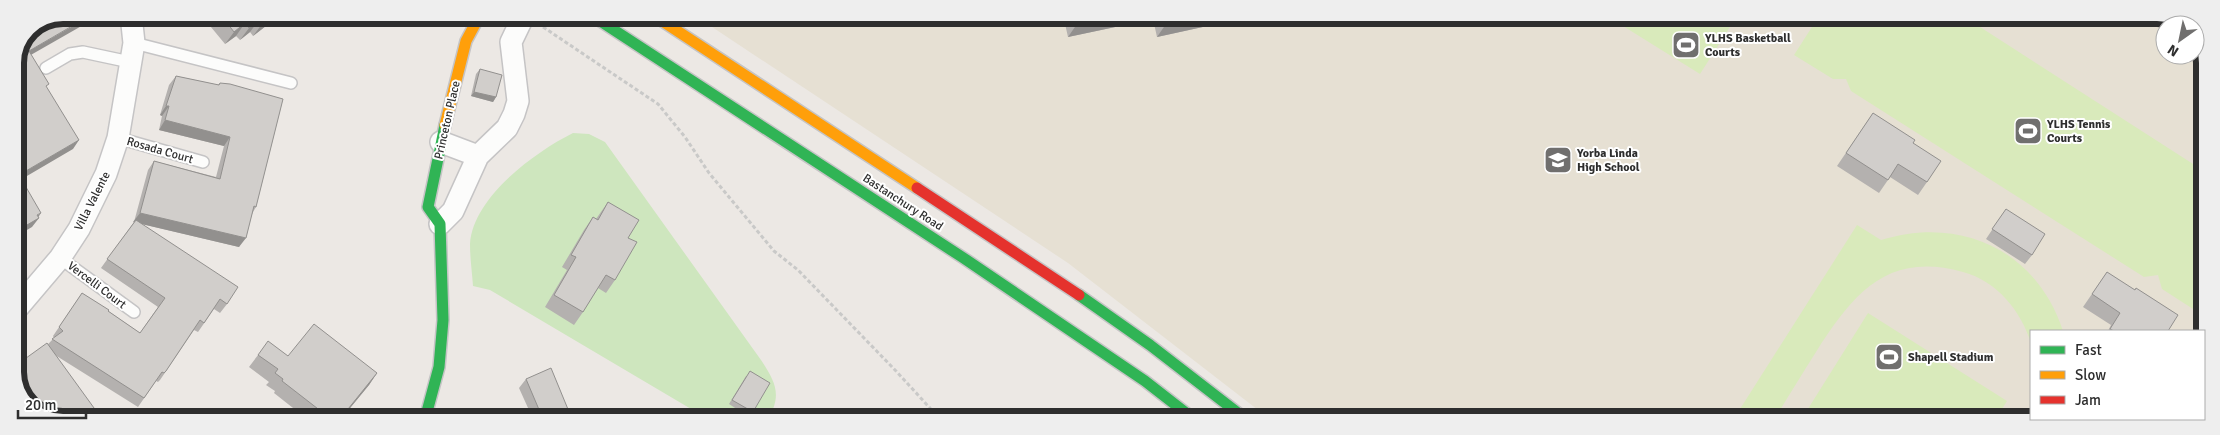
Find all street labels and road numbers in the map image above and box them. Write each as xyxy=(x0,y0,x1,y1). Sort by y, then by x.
street label: Princeton Place xyxy=(431,79,464,161)
street label: Rosada Court xyxy=(125,134,195,167)
street label: Villa Valente xyxy=(71,169,114,233)
street label: Bastanchury Road xyxy=(860,171,946,234)
street label: Vercelli Court xyxy=(64,258,129,312)

